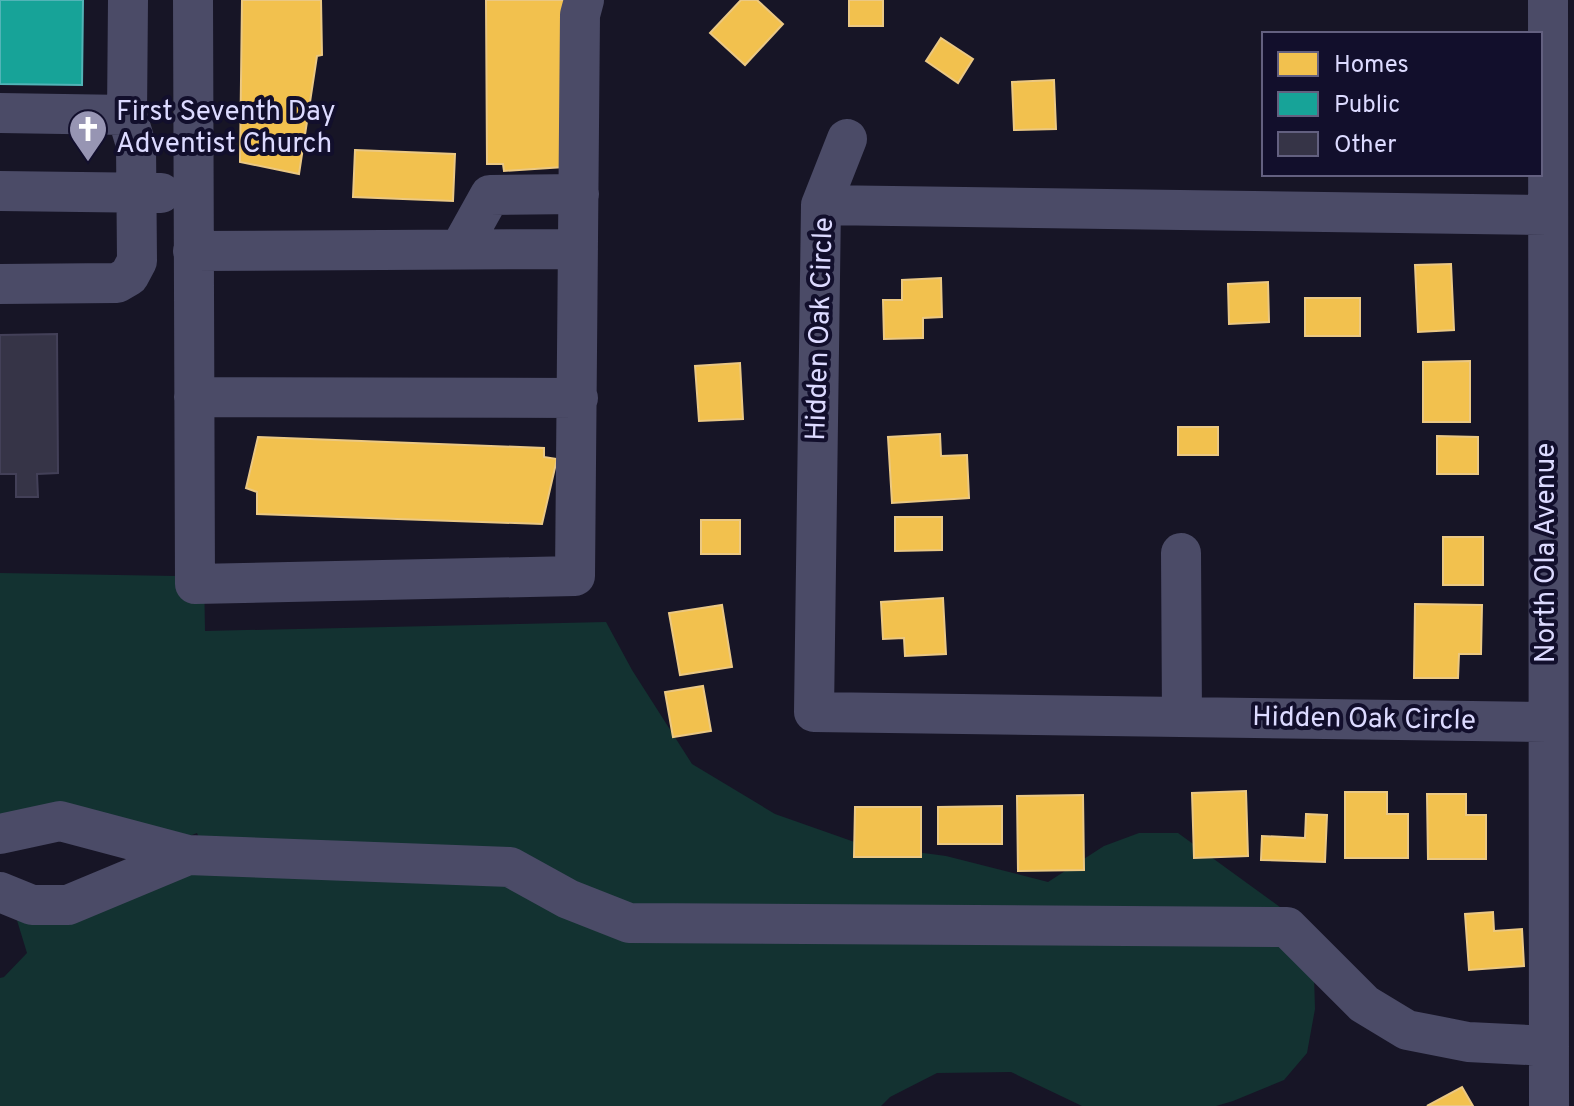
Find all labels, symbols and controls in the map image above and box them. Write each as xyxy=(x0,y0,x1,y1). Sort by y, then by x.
legend xyxy=(1262,32,1542,176)
text: Homes xyxy=(1334,51,1409,81)
text: Public xyxy=(1334,91,1400,121)
place label: First Seventh Day Adventist Church xyxy=(116,95,336,163)
church icon: First Seventh Day Adventist Church xyxy=(67,108,109,163)
text: Other xyxy=(1334,131,1396,161)
street label: Hidden Oak Circle xyxy=(799,217,843,441)
street label: North Ola Avenue xyxy=(1529,443,1565,663)
street label: Hidden Oak Circle xyxy=(1252,700,1476,740)

